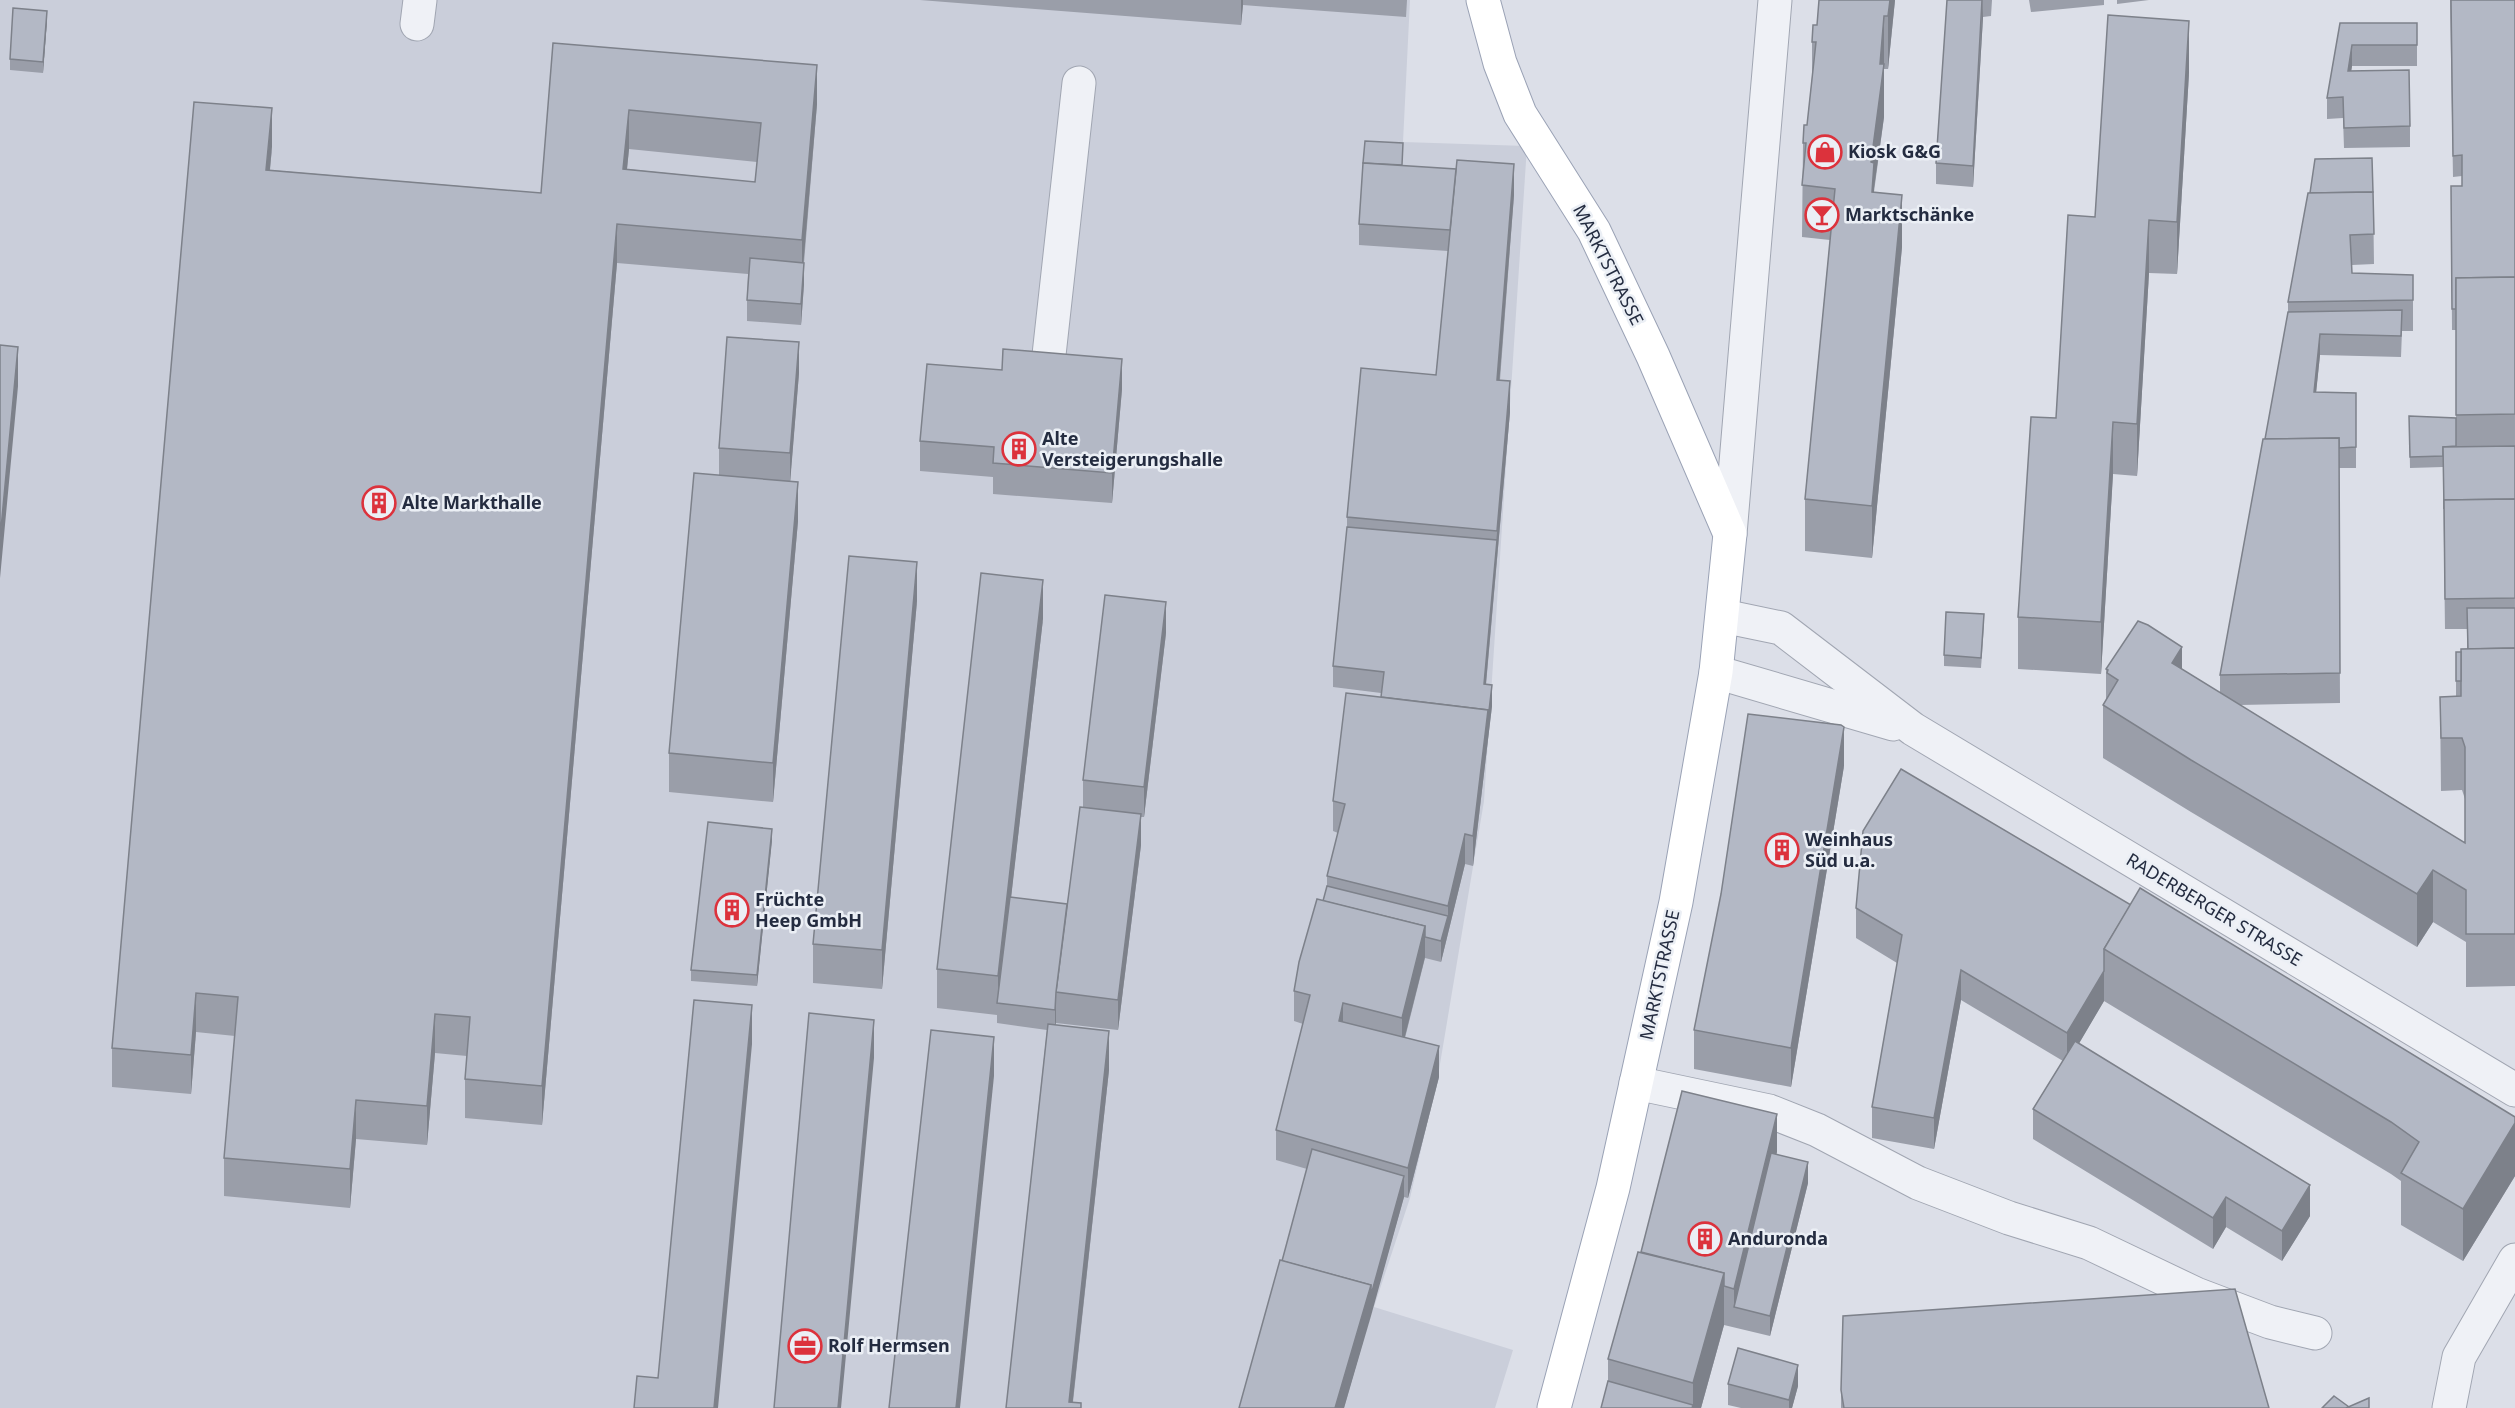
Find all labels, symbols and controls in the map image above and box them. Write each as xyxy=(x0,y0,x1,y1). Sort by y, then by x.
shop icon: Kiosk G&G xyxy=(1807,134,1843,170)
place label: Kiosk G&G xyxy=(1848,139,1941,163)
bar icon: Marktschänke xyxy=(1804,197,1840,233)
street label: MARKTSTRASSE xyxy=(1568,200,1650,329)
place label: Marktschänke xyxy=(1845,202,1974,226)
place label: Alte Versteigerungshalle xyxy=(1042,426,1223,471)
building icon: Alte Versteigerungshalle xyxy=(1001,431,1037,467)
building icon: Alte Markthalle xyxy=(361,485,397,521)
place label: Alte Markthalle xyxy=(402,490,542,514)
place label: Weinhaus Süd u.a. xyxy=(1805,827,1893,872)
building icon: Weinhaus Süd u.a. xyxy=(1764,832,1800,868)
street label: RADERBERGER STRASSE xyxy=(2122,847,2307,971)
place label: Früchte Heep GmbH xyxy=(755,887,862,932)
building icon: Früchte Heep GmbH xyxy=(714,892,750,928)
street label: MARKTSTRASSE xyxy=(1634,907,1685,1042)
building icon: Anduronda xyxy=(1687,1221,1723,1257)
place label: Anduronda xyxy=(1728,1226,1828,1250)
office icon: Rolf Hermsen xyxy=(787,1328,823,1364)
place label: Rolf Hermsen xyxy=(828,1333,950,1357)

